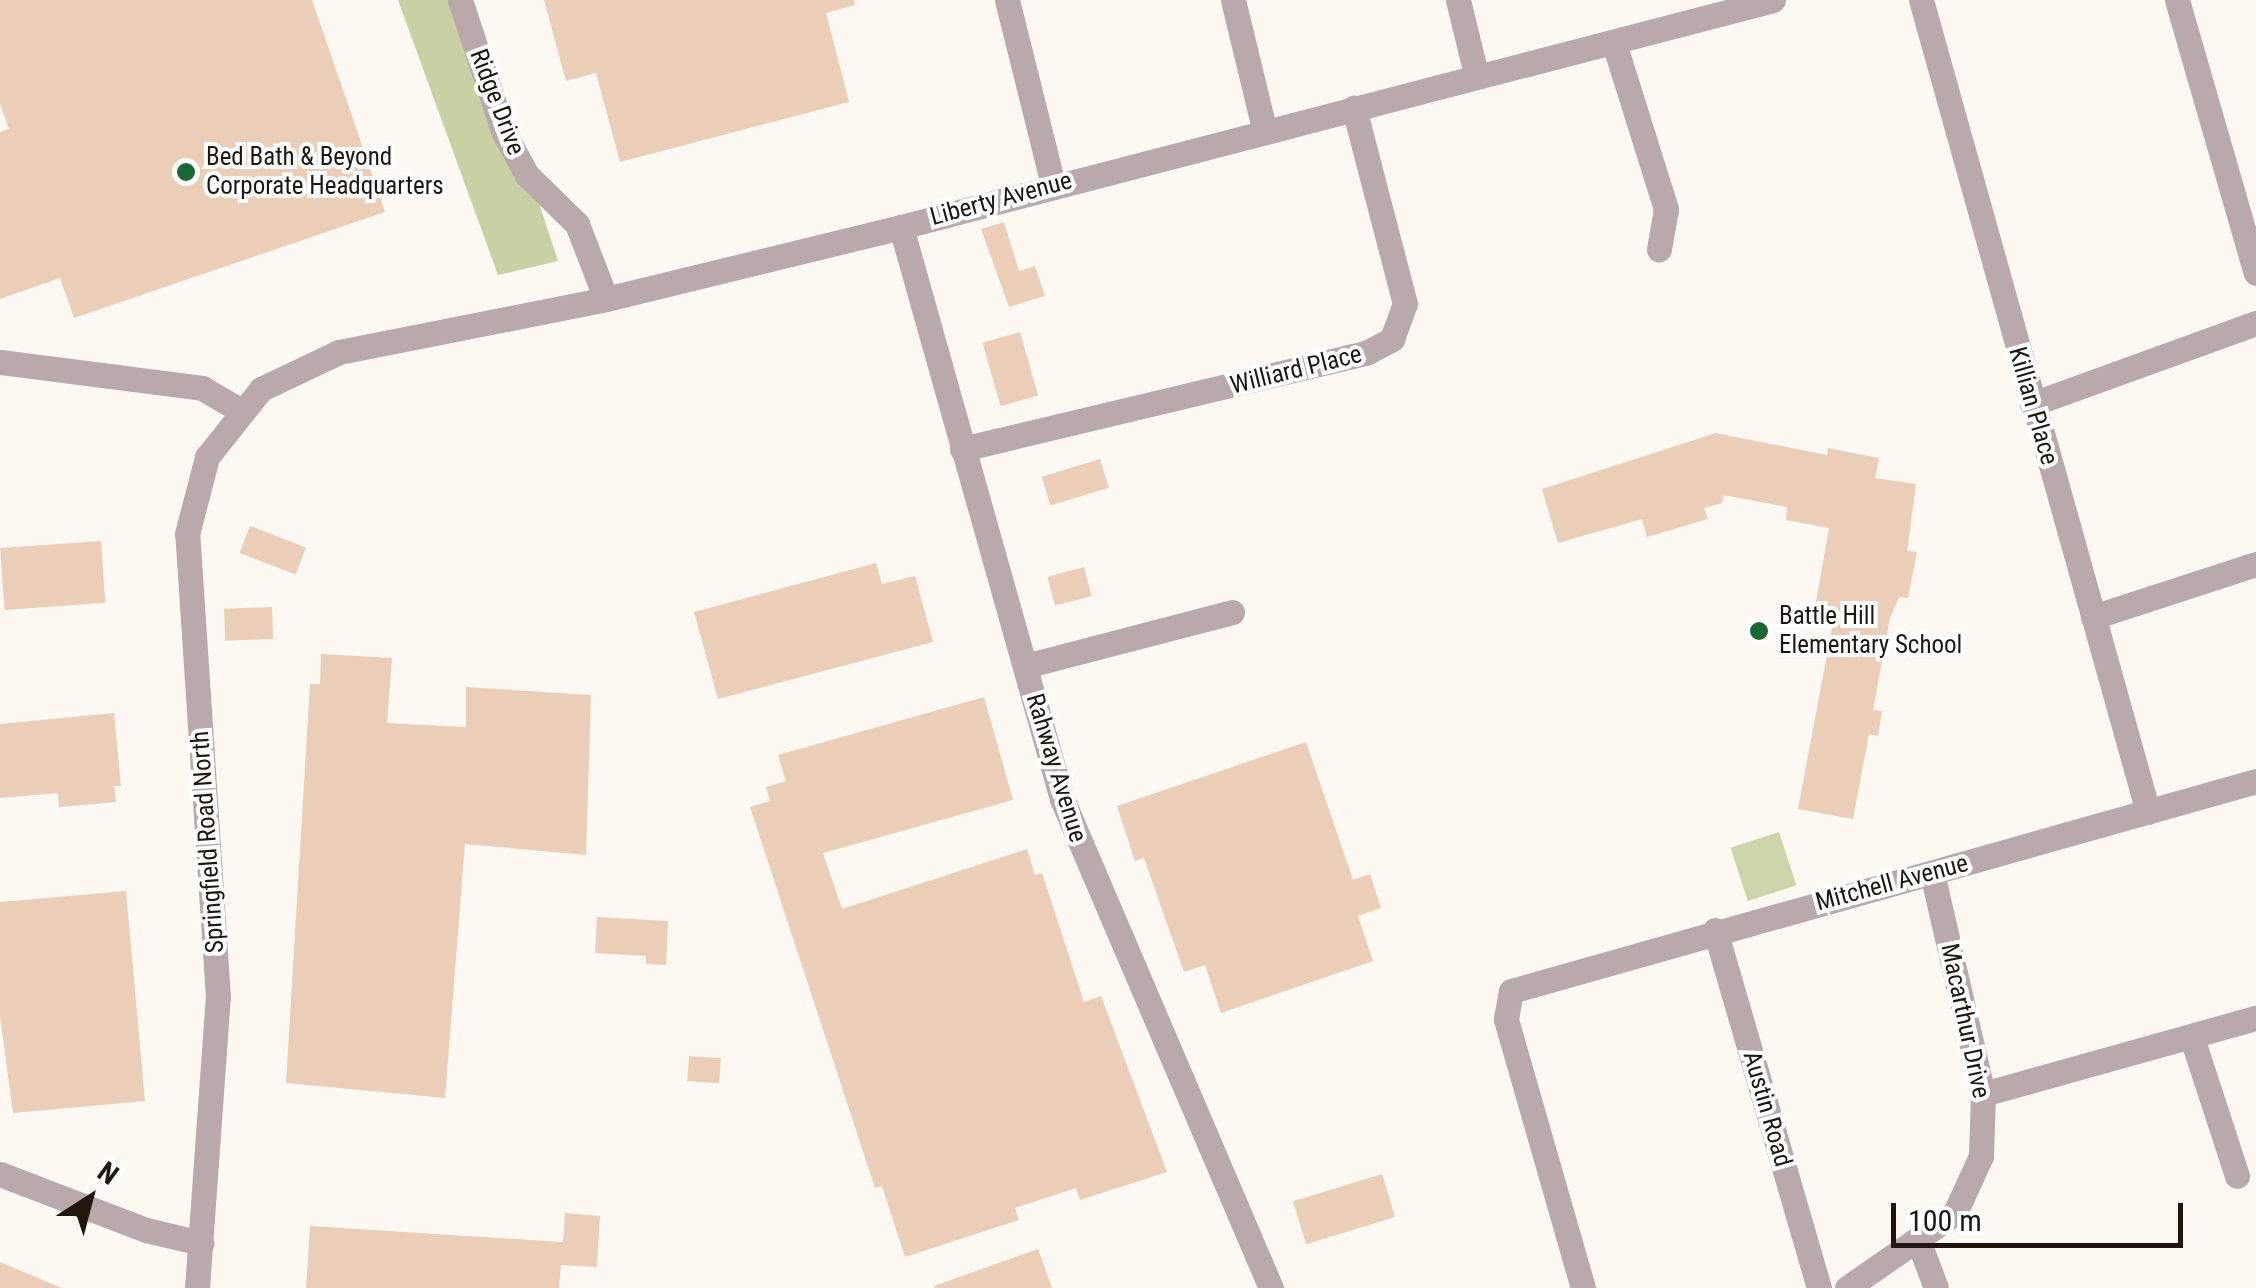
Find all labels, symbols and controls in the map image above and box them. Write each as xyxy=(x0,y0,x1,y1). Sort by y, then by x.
street label: Ridge Drive xyxy=(463,45,531,159)
place label: Bed Bath & Beyond Corporate Headquarters xyxy=(206,143,444,202)
marker: Bed Bath & Beyond Corporate Headquarters xyxy=(175,161,197,183)
street label: Liberty Avenue xyxy=(927,166,1075,232)
street label: Williard Place xyxy=(1227,339,1365,401)
street label: Killian Place xyxy=(2002,344,2064,468)
place label: Battle Hill Elementary School xyxy=(1779,602,1962,661)
marker: Battle Hill Elementary School xyxy=(1748,620,1770,642)
street label: Rahway Avenue xyxy=(1019,690,1093,846)
street label: Springfield Road North xyxy=(185,730,231,954)
street label: Mitchell Avenue xyxy=(1813,848,1971,918)
street label: Macarthur Drive xyxy=(1934,941,1996,1101)
street label: Austin Road xyxy=(1736,1048,1798,1170)
north arrow xyxy=(40,1148,140,1248)
text: N xyxy=(91,1155,125,1192)
scale bar xyxy=(1896,1183,2188,1245)
text: 100 m xyxy=(1908,1203,1982,1238)

